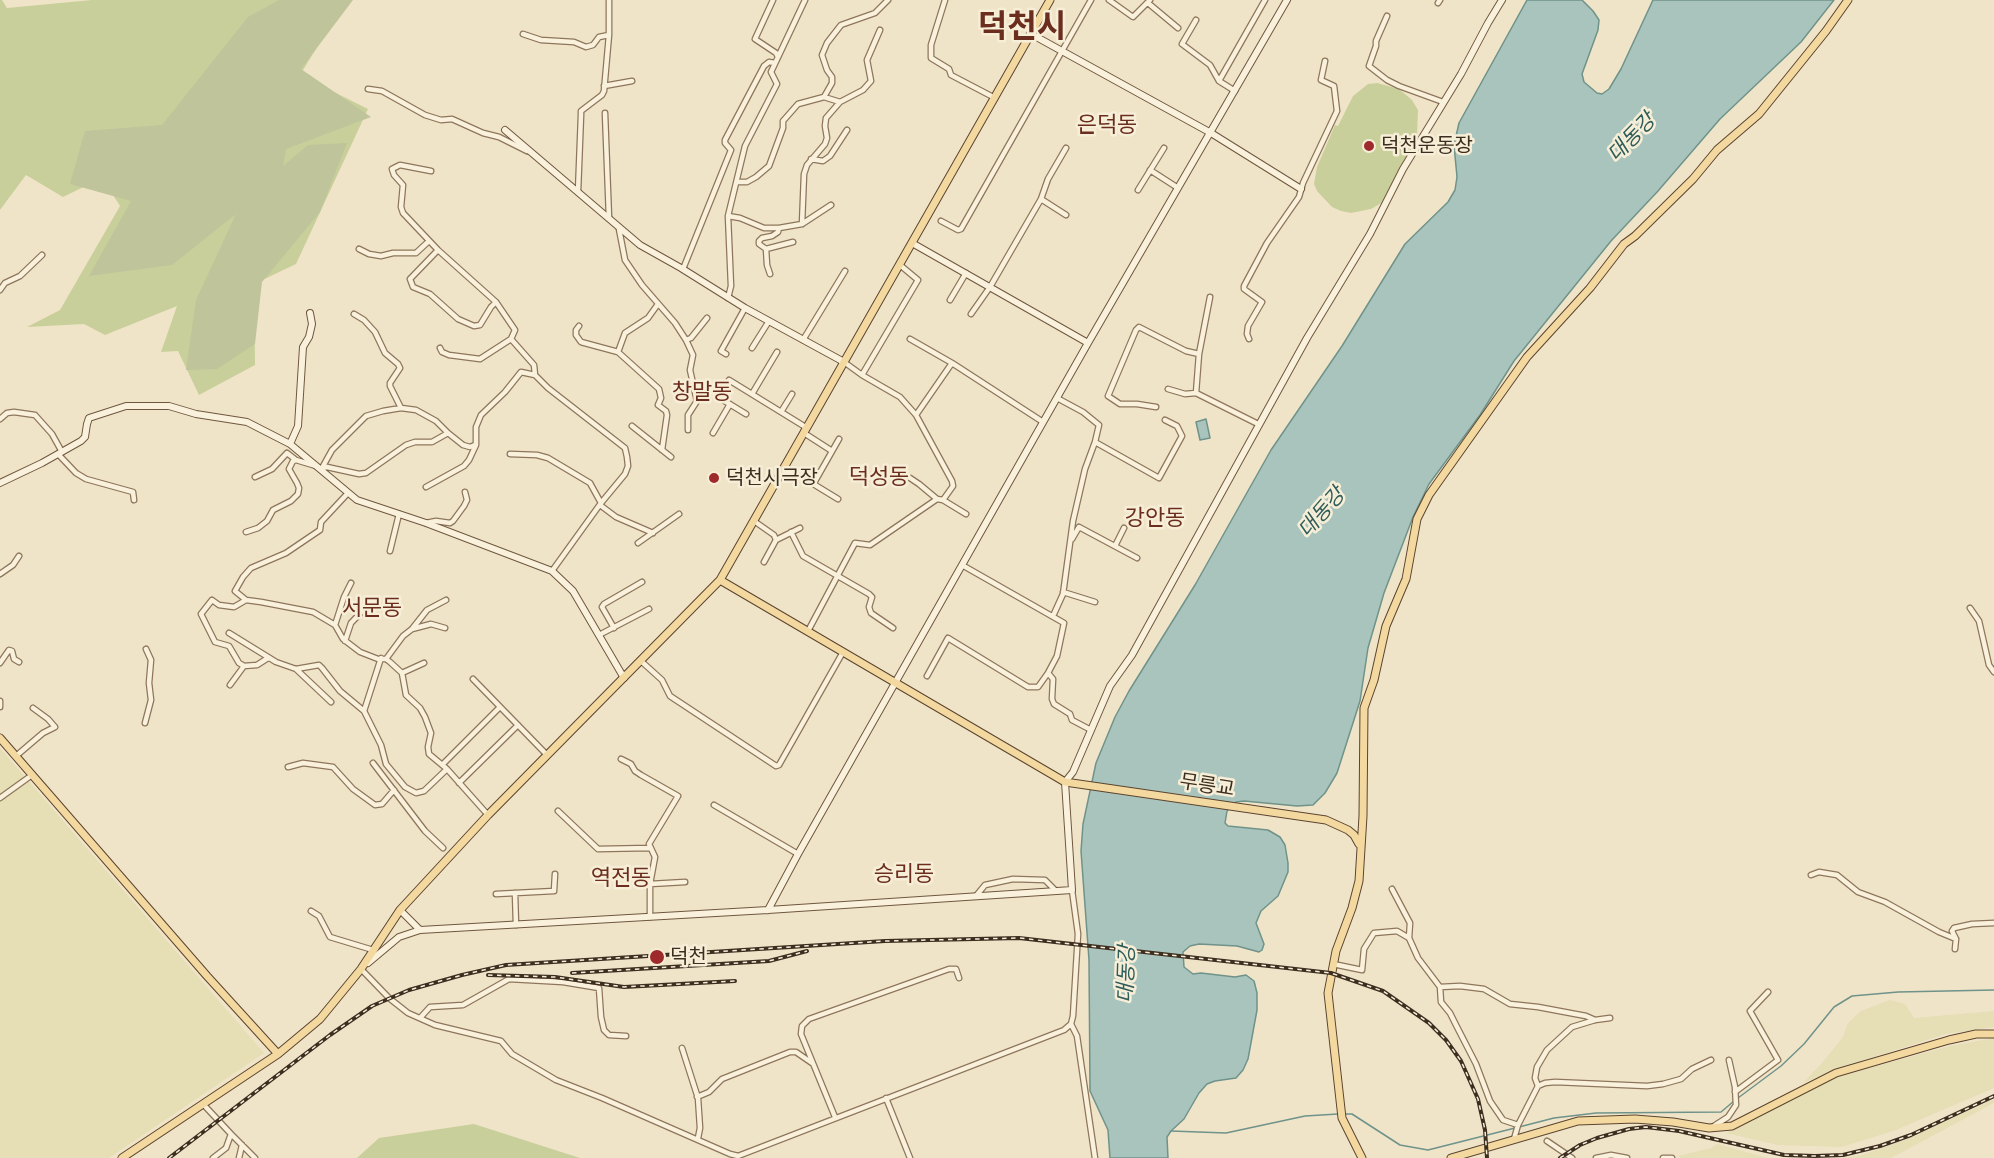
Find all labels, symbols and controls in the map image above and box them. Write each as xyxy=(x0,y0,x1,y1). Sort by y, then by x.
district label: 덕천시 xyxy=(978,9,1066,47)
water label: 대동강 xyxy=(1603,108,1661,168)
district label: 은덕동 xyxy=(1077,113,1137,139)
place label: 덕천운동장 xyxy=(1381,134,1473,158)
marker: 덕천운동장 xyxy=(1362,139,1376,153)
district label: 창말동 xyxy=(672,380,732,406)
district label: 덕성동 xyxy=(849,465,909,491)
place label: 덕천시극장 xyxy=(726,466,818,490)
marker: 덕천시극장 xyxy=(707,471,721,485)
water label: 대동강 xyxy=(1293,483,1351,543)
district label: 강안동 xyxy=(1125,506,1185,532)
district label: 서문동 xyxy=(342,596,402,622)
street label: 무릉교 xyxy=(1178,770,1236,802)
district label: 승리동 xyxy=(874,862,934,888)
district label: 역전동 xyxy=(591,866,651,892)
place label: 덕천 xyxy=(670,945,707,969)
water label: 대동강 xyxy=(1113,945,1141,1003)
marker: 덕천 xyxy=(648,948,666,966)

